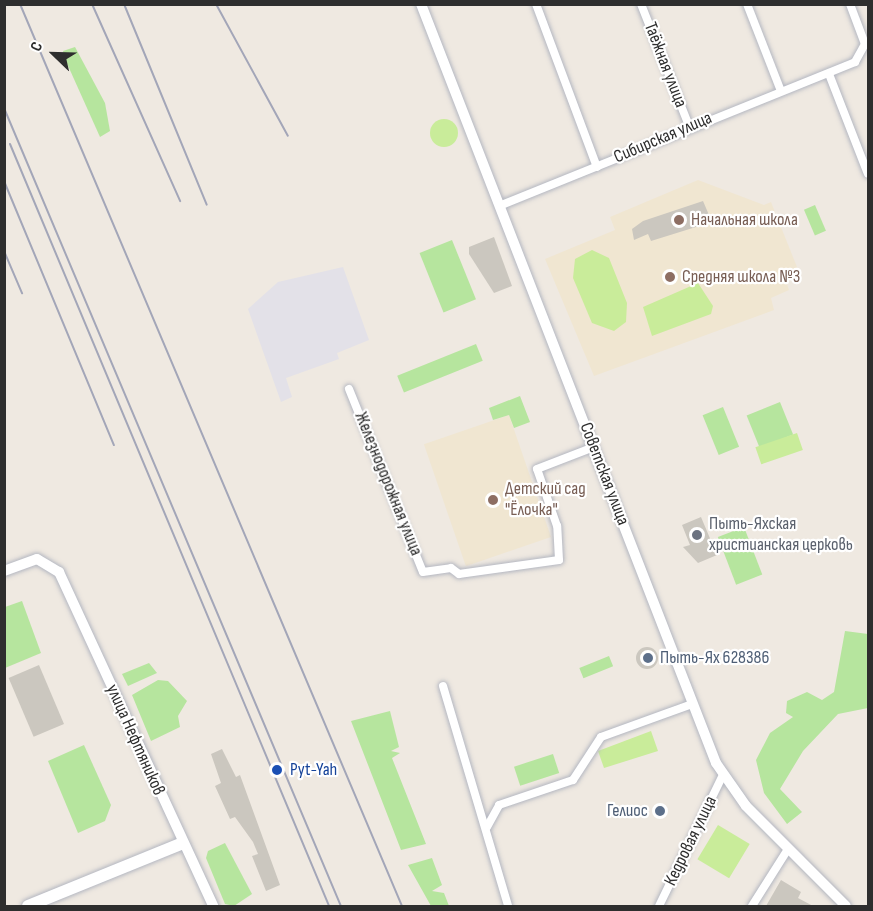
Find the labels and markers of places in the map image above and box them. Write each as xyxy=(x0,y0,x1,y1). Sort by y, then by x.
place label: Начальная школа xyxy=(691,209,798,231)
marker: Начальная школа xyxy=(672,213,686,227)
place label: Средняя школа №3 xyxy=(682,266,800,288)
marker: Средняя школа №3 xyxy=(663,270,677,284)
place label: Детский сад "Ёлочка" xyxy=(505,479,586,522)
marker: Детский сад "Ёлочка" xyxy=(486,493,500,507)
place label: Пыть-Яхская христианская церковь xyxy=(709,514,853,556)
marker: Пыть-Яхская христианская церковь xyxy=(690,528,704,542)
place label: Пыть-Ях 628386 xyxy=(660,647,769,669)
marker: Пыть-Ях 628386 xyxy=(641,651,655,665)
place label: Pyt-Yah xyxy=(290,759,337,781)
marker: Pyt-Yah xyxy=(268,761,286,779)
place label: Гелиос xyxy=(607,800,648,822)
marker: Гелиос xyxy=(653,804,667,818)

